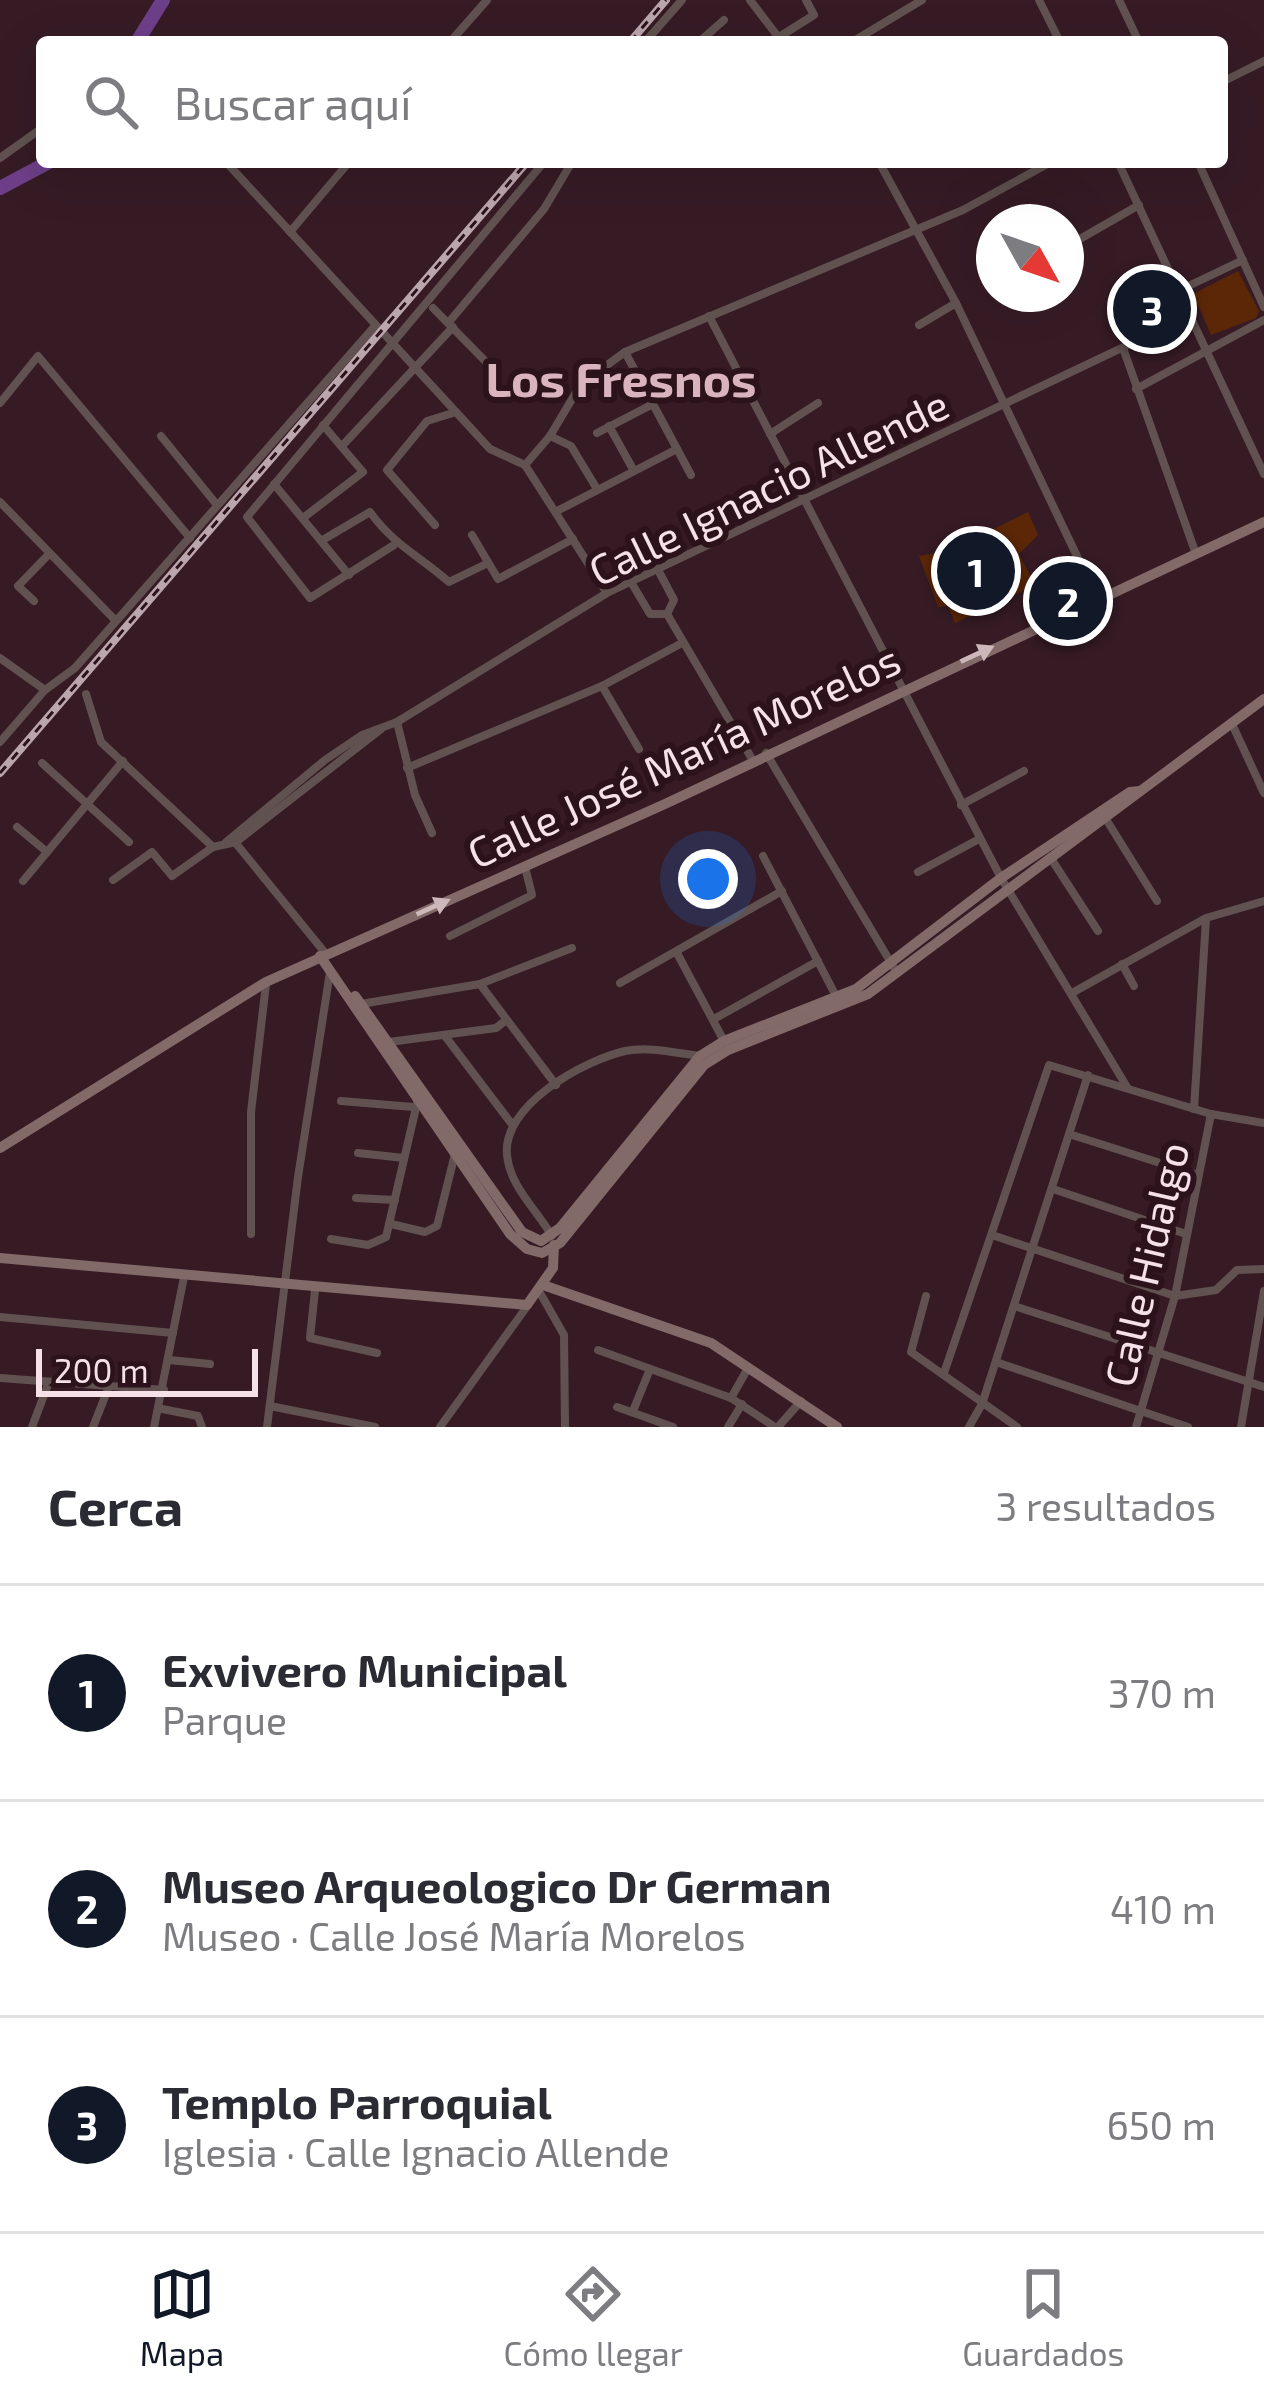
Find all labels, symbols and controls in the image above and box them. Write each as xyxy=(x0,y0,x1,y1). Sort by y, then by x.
search box xyxy=(36,36,1228,168)
icon: search xyxy=(78,69,144,135)
text: Buscar aquí xyxy=(174,75,411,129)
north arrow xyxy=(976,204,1084,312)
pin: 3 xyxy=(1113,264,1191,354)
district label: Los Fresnos xyxy=(485,349,757,407)
street label: Calle Ignacio Allende xyxy=(580,377,956,595)
pin: 1 xyxy=(937,526,1015,616)
pin: 2 xyxy=(1029,556,1107,646)
street label: Calle José María Morelos xyxy=(459,633,907,877)
one-way arrow xyxy=(960,644,995,664)
your location xyxy=(678,849,738,909)
one-way arrow xyxy=(416,896,451,916)
street label: Calle Hidalgo xyxy=(1093,1137,1197,1391)
scale bar xyxy=(36,1343,258,1396)
text: 200 m xyxy=(54,1350,149,1390)
text: Cerca xyxy=(48,1475,183,1536)
text: 3 resultados xyxy=(996,1482,1216,1529)
text: Exvivero Municipal xyxy=(162,1642,567,1696)
text: 1 xyxy=(79,1669,95,1716)
text: 370 m xyxy=(1108,1669,1216,1716)
text: Parque xyxy=(162,1696,287,1743)
text: Museo Arqueologico Dr German xyxy=(162,1858,832,1912)
text: 2 xyxy=(76,1885,98,1932)
text: 410 m xyxy=(1110,1885,1216,1932)
text: Museo · Calle José María Morelos xyxy=(162,1912,746,1959)
text: Templo Parroquial xyxy=(162,2074,552,2128)
text: 3 xyxy=(76,2101,98,2148)
text: 650 m xyxy=(1106,2101,1216,2148)
text: Iglesia · Calle Ignacio Allende xyxy=(162,2128,669,2175)
tab: Mapa xyxy=(140,2261,224,2373)
tab: Cómo llegar xyxy=(503,2261,683,2373)
tab: Guardados xyxy=(962,2261,1124,2373)

